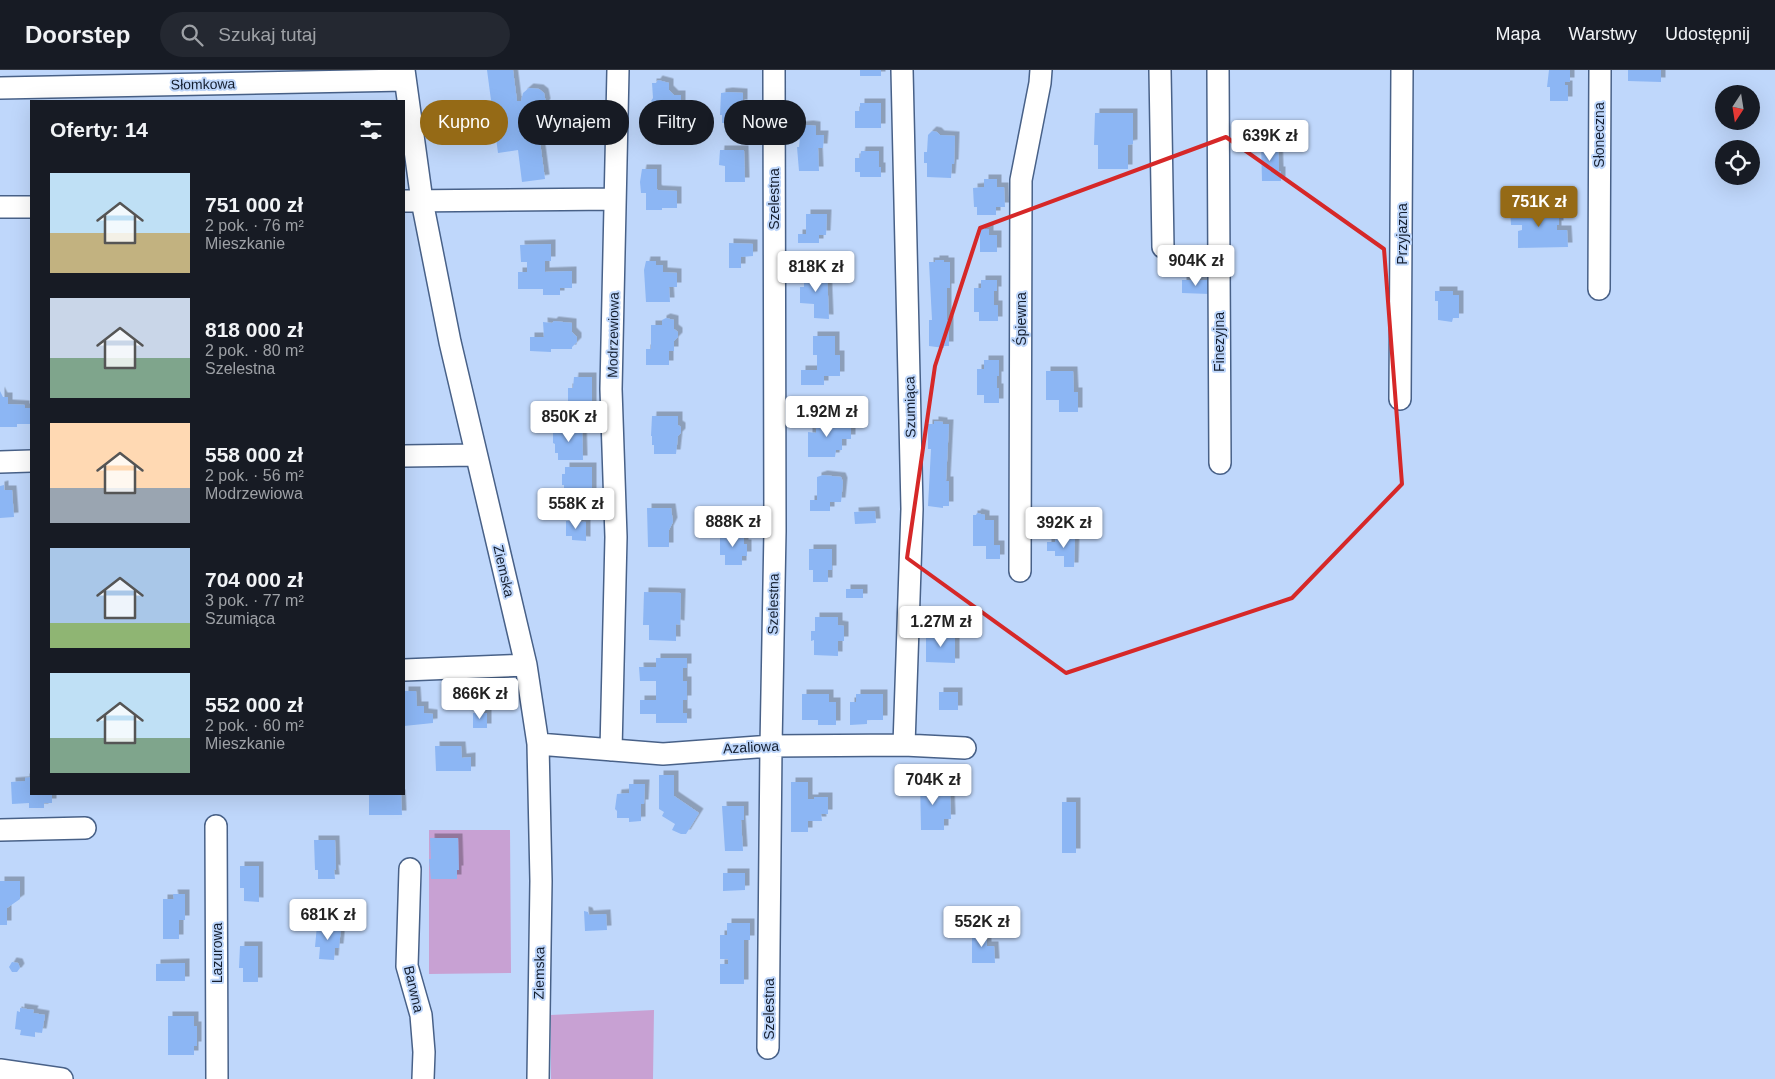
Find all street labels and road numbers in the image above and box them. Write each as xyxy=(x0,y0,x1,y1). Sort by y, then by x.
street label: Słomkowa xyxy=(171,75,236,93)
street label: Słoneczna xyxy=(1591,102,1607,168)
street label: Szelestna xyxy=(766,168,782,230)
street label: Przyjazna xyxy=(1394,203,1410,265)
street label: Modrzewiowa xyxy=(604,292,622,378)
street label: Śpiewna xyxy=(1012,292,1029,346)
street label: Finezyjna xyxy=(1211,312,1227,372)
street label: Szumiąca xyxy=(901,376,919,438)
street label: Ziemska xyxy=(490,543,518,599)
street label: Szelestna xyxy=(764,573,782,635)
street label: Azaliowa xyxy=(723,738,780,756)
street label: Lazurowa xyxy=(209,922,225,983)
street label: Ziemska xyxy=(531,946,547,1000)
street label: Barwna xyxy=(401,964,427,1014)
street label: Szelestna xyxy=(761,978,777,1040)

